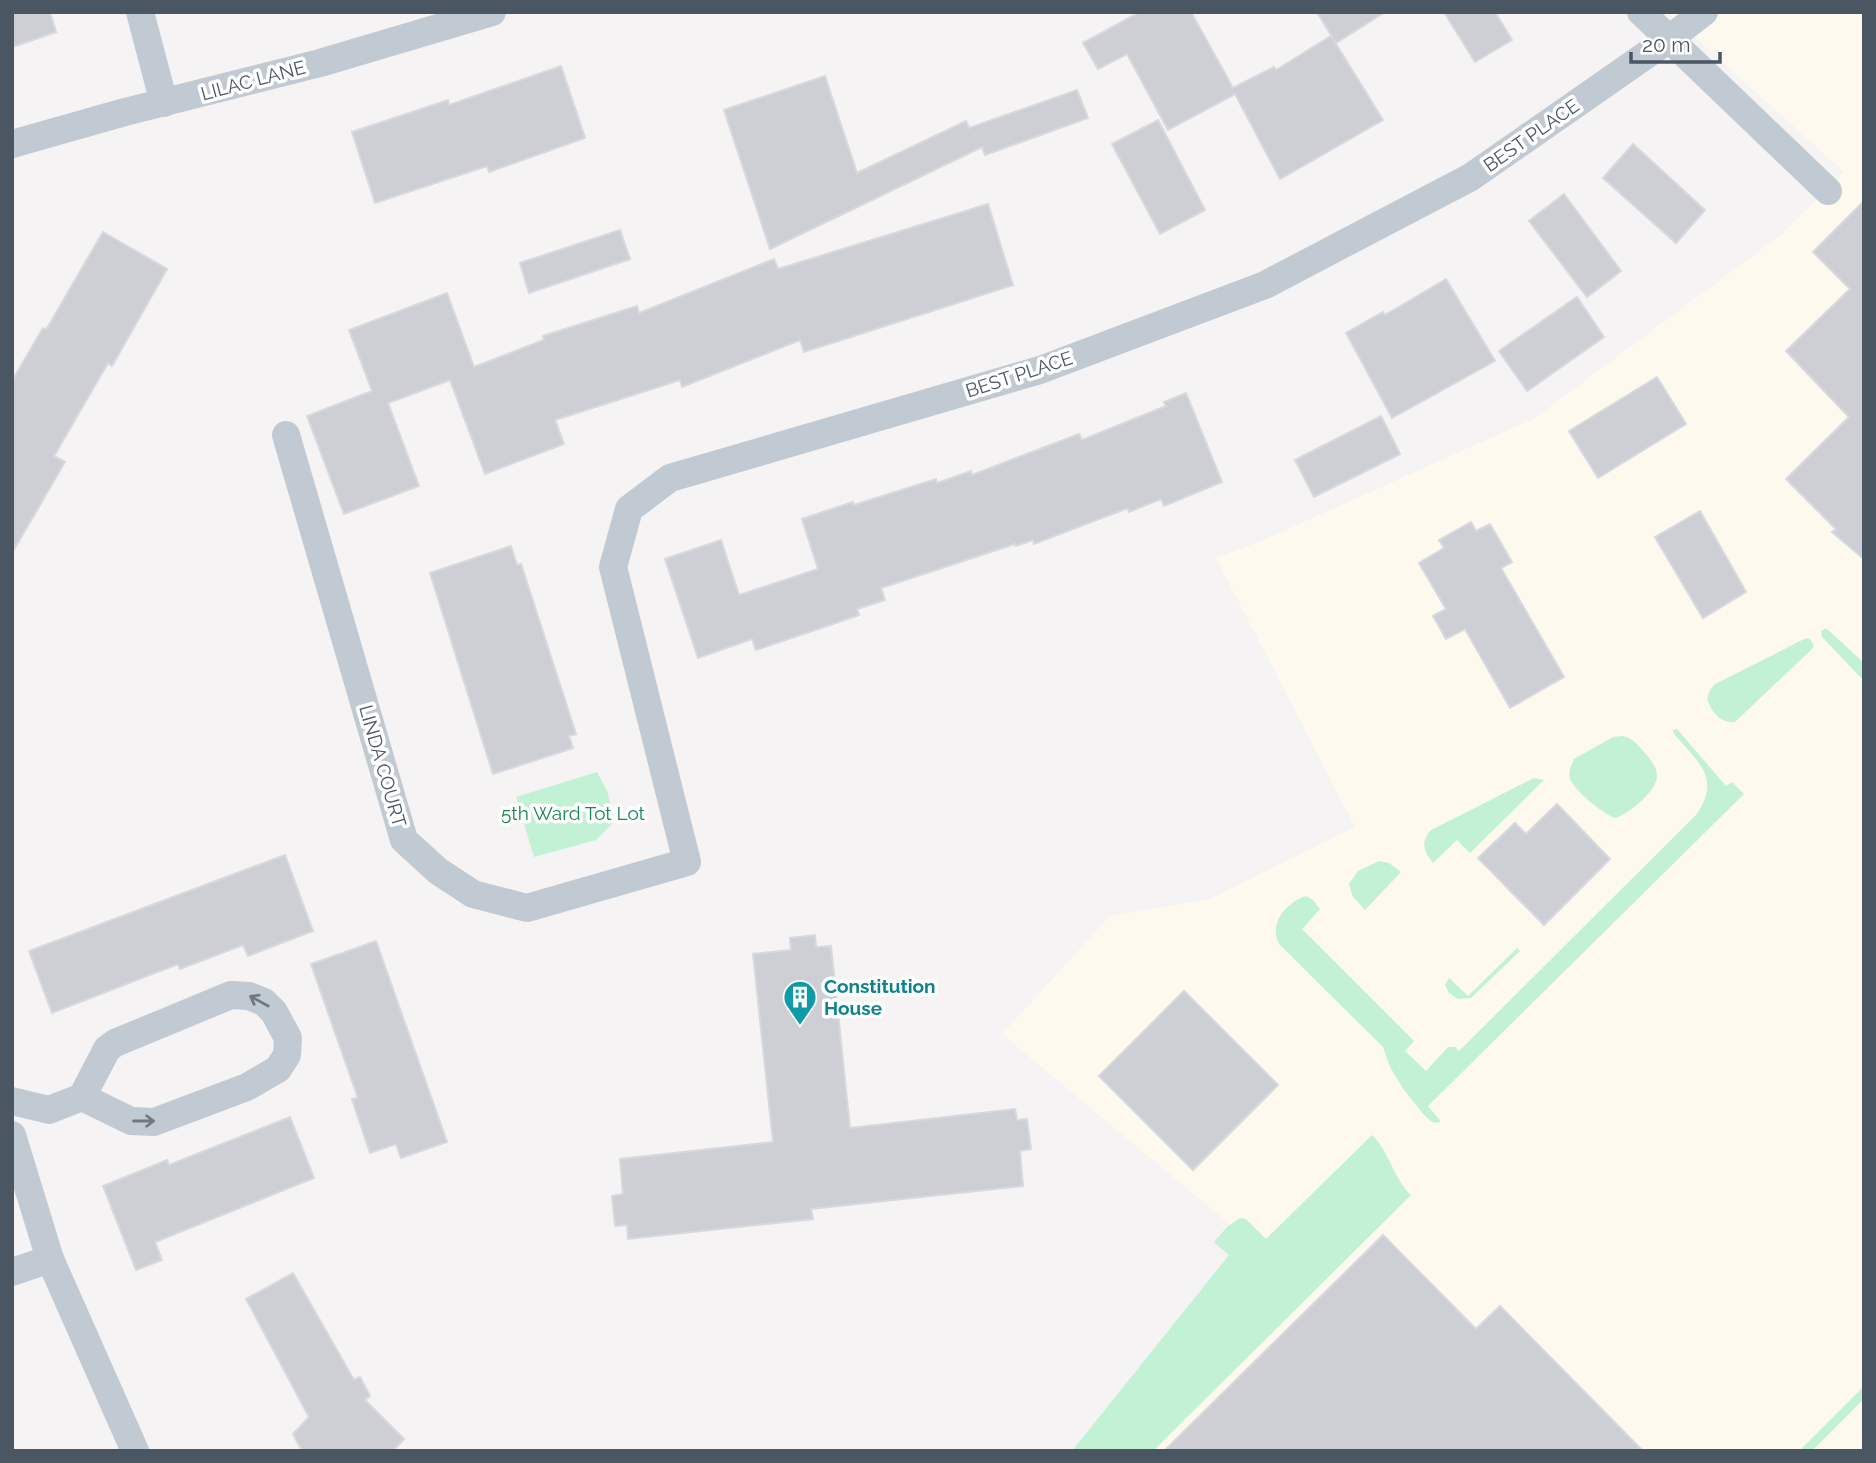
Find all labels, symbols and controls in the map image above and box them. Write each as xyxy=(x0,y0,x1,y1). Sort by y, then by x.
scale bar xyxy=(1631,21,1720,65)
text: 20 m xyxy=(1642,32,1690,57)
street label: LILAC LANE xyxy=(198,55,308,105)
street label: BEST PLACE xyxy=(1479,94,1583,176)
street label: BEST PLACE xyxy=(963,346,1075,402)
street label: LINDA COURT xyxy=(355,702,411,830)
park label: 5th Ward Tot Lot xyxy=(501,802,646,824)
place label: Constitution House xyxy=(824,975,936,1019)
building icon: Constitution House xyxy=(781,978,819,1027)
one-way arrow xyxy=(249,994,269,1008)
one-way arrow xyxy=(132,1114,155,1128)

